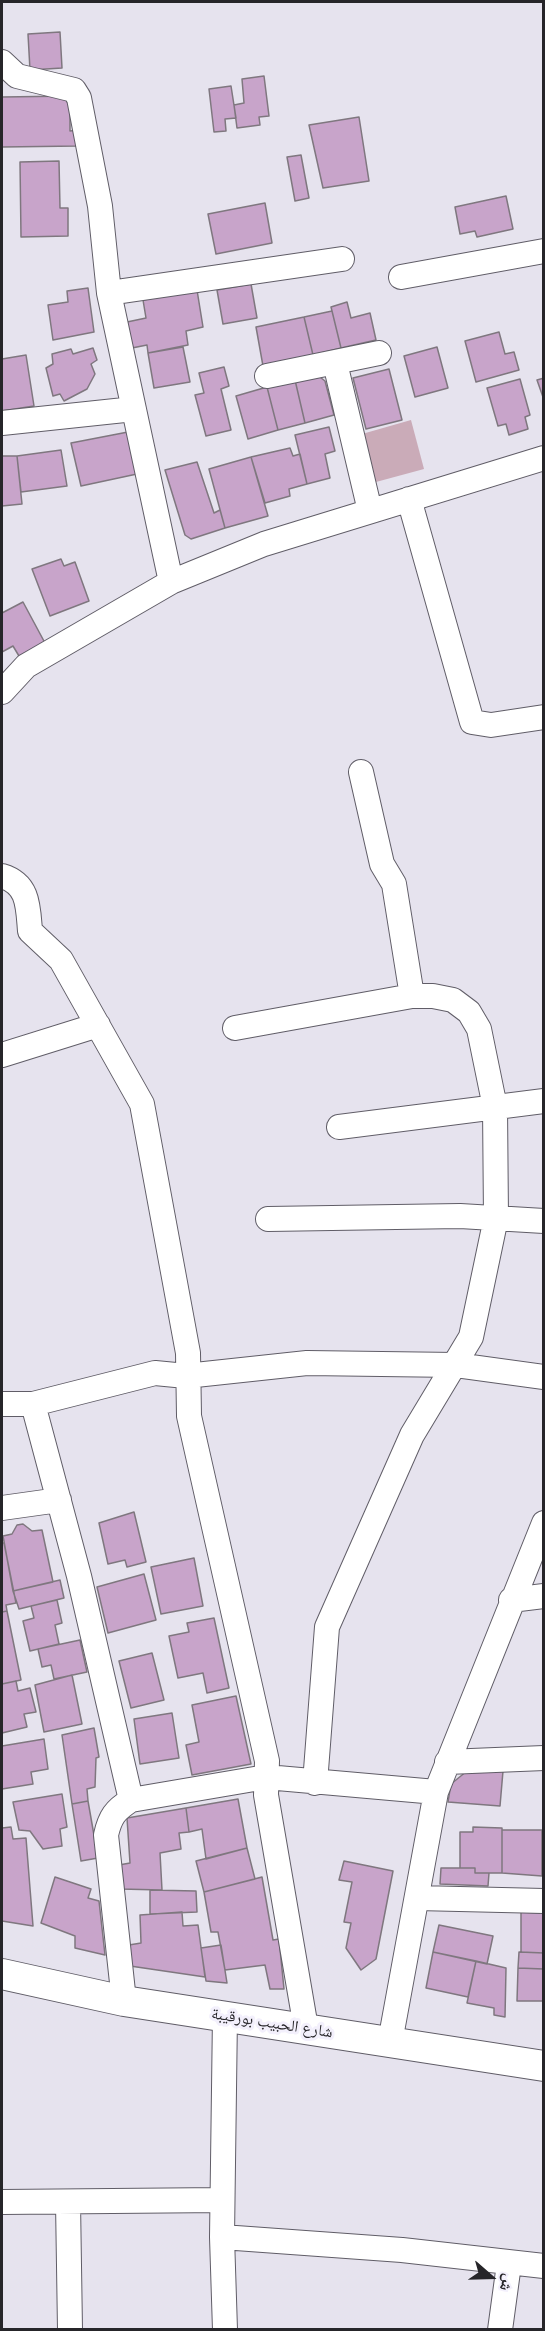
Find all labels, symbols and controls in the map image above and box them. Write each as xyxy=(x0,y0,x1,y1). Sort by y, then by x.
street label: شارع الحبيب بورقيبة xyxy=(210,2004,334,2042)
north arrow xyxy=(461,2247,521,2307)
text: ش xyxy=(496,2272,520,2295)

